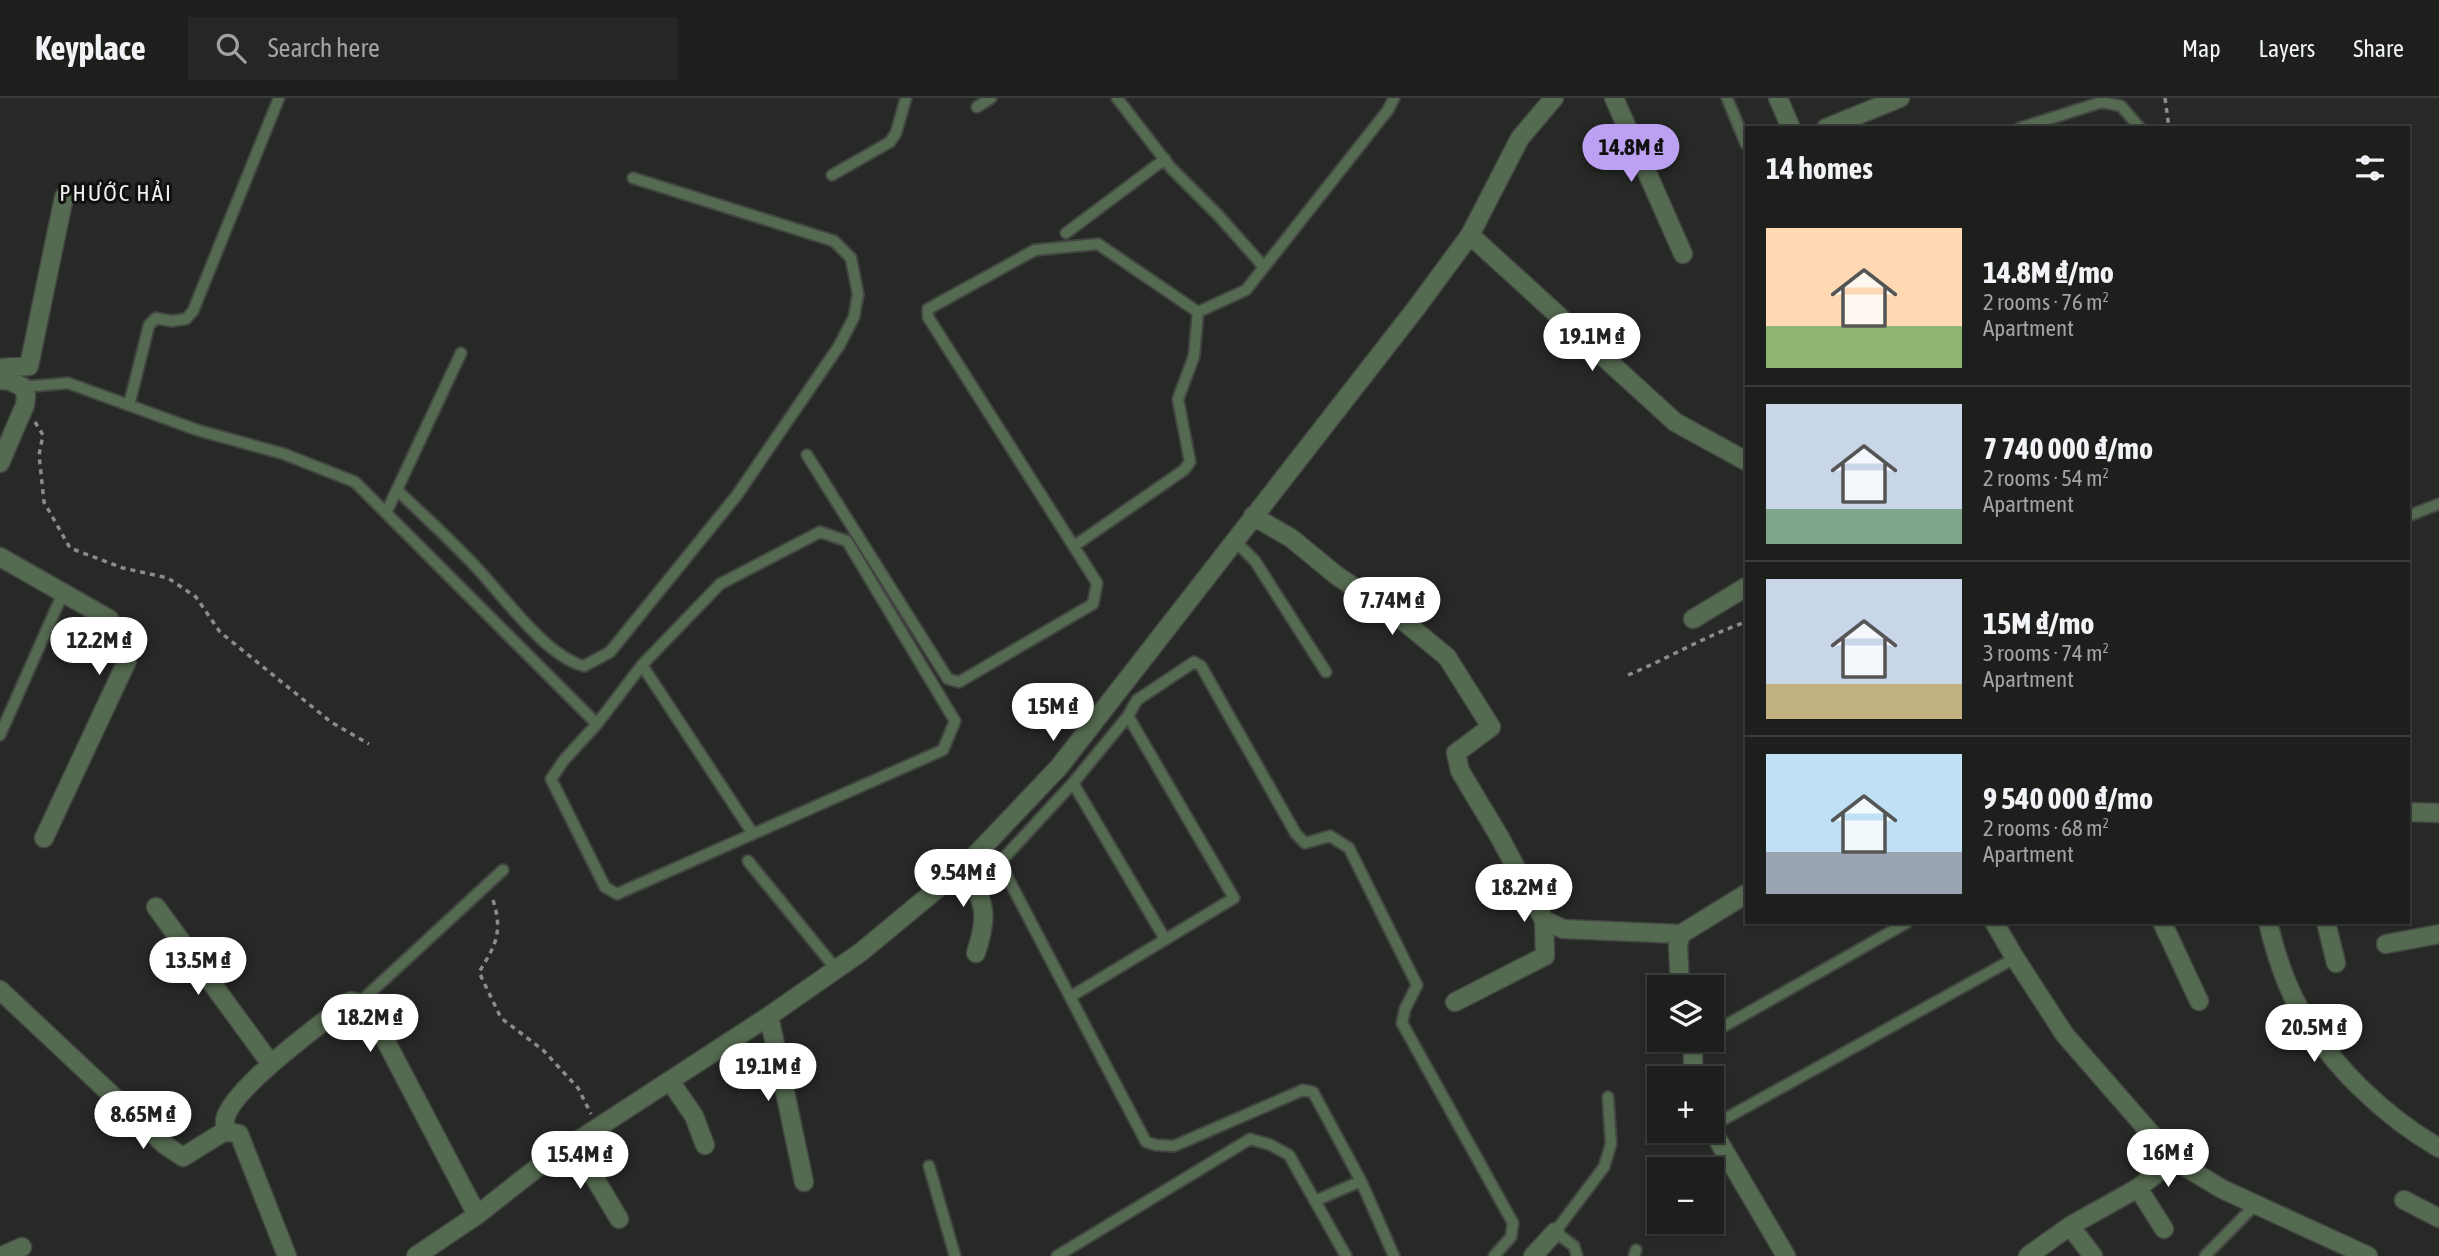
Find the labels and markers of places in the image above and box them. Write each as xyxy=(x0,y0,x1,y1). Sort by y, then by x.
pin: 14.8M ₫ xyxy=(1566,125,1696,184)
pin: 19.1M ₫ xyxy=(1527,314,1657,373)
pin: 7.74M ₫ xyxy=(1327,578,1457,637)
pin: 12.2M ₫ xyxy=(34,618,164,677)
pin: 15M ₫ xyxy=(1004,684,1102,743)
pin: 9.54M ₫ xyxy=(898,850,1028,909)
pin: 18.2M ₫ xyxy=(1459,864,1589,924)
pin: 13.5M ₫ xyxy=(133,937,263,997)
pin: 18.2M ₫ xyxy=(305,995,435,1054)
pin: 20.5M ₫ xyxy=(2249,1004,2379,1064)
pin: 19.1M ₫ xyxy=(703,1044,833,1103)
pin: 8.65M ₫ xyxy=(78,1091,208,1151)
pin: 16M ₫ xyxy=(2119,1130,2217,1189)
pin: 15.4M ₫ xyxy=(515,1132,645,1191)

